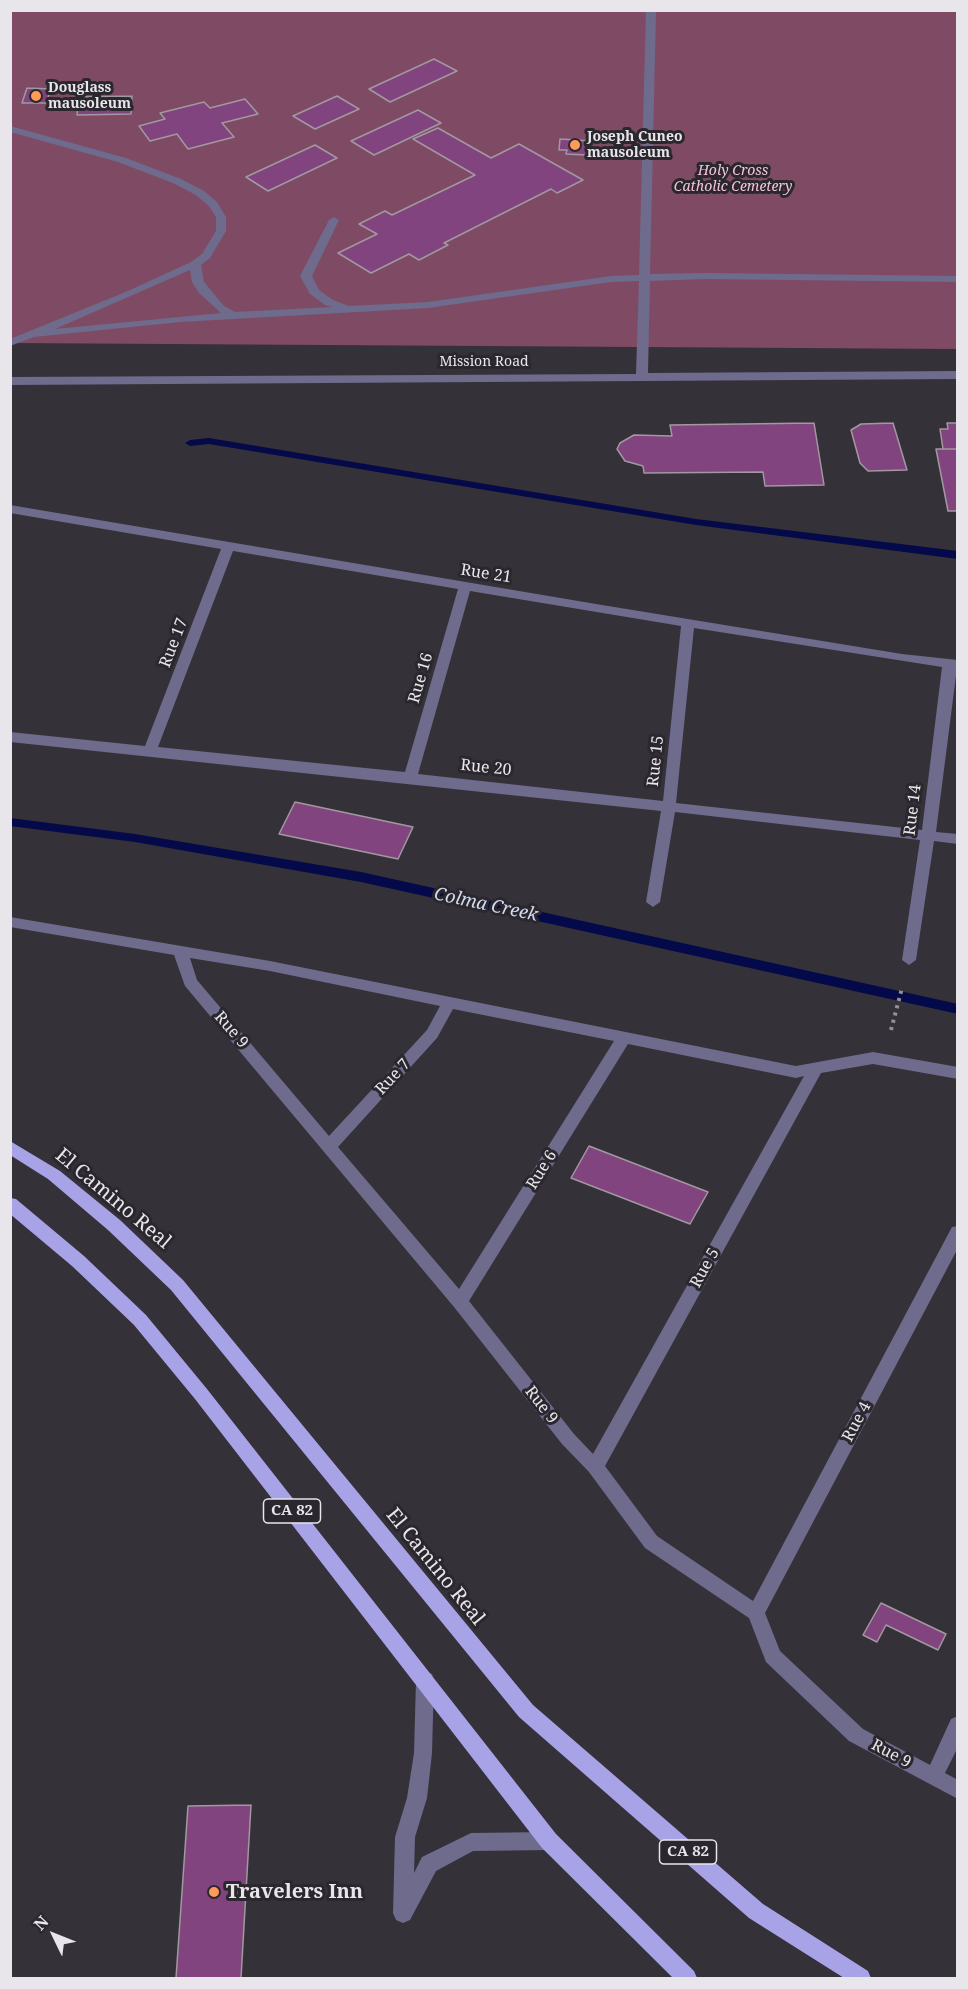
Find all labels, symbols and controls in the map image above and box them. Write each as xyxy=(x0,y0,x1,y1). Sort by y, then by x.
place label: Douglass mausoleum xyxy=(48,80,131,112)
marker: Douglass mausoleum xyxy=(29,89,43,103)
place label: Joseph Cuneo mausoleum xyxy=(587,129,683,162)
marker: Joseph Cuneo mausoleum xyxy=(568,138,582,152)
park label: Holy Cross Catholic Cemetery xyxy=(674,163,792,196)
street label: Mission Road xyxy=(439,354,529,370)
street label: Rue 21 xyxy=(459,561,513,587)
street label: Rue 17 xyxy=(156,616,192,670)
street label: Rue 16 xyxy=(405,651,437,705)
street label: Rue 15 xyxy=(644,735,668,787)
street label: Rue 20 xyxy=(460,756,512,780)
street label: Rue 14 xyxy=(900,783,926,837)
water label: Colma Creek xyxy=(432,883,540,927)
street label: Rue 9 xyxy=(210,1008,252,1052)
street label: Rue 7 xyxy=(372,1055,414,1099)
street label: El Camino Real xyxy=(50,1144,176,1254)
street label: Rue 6 xyxy=(523,1147,561,1193)
street label: Rue 5 xyxy=(686,1245,724,1291)
street label: Rue 9 xyxy=(520,1382,562,1428)
street label: Rue 4 xyxy=(839,1399,875,1445)
road number: CA 82 xyxy=(264,1499,320,1523)
street label: El Camino Real xyxy=(380,1504,490,1630)
street label: Rue 9 xyxy=(868,1736,914,1772)
road number: CA 82 xyxy=(660,1840,716,1864)
place label: Travelers Inn xyxy=(226,1880,363,1904)
marker: Travelers Inn xyxy=(207,1885,221,1899)
north arrow xyxy=(24,1905,84,1965)
text: N xyxy=(28,1911,53,1935)

